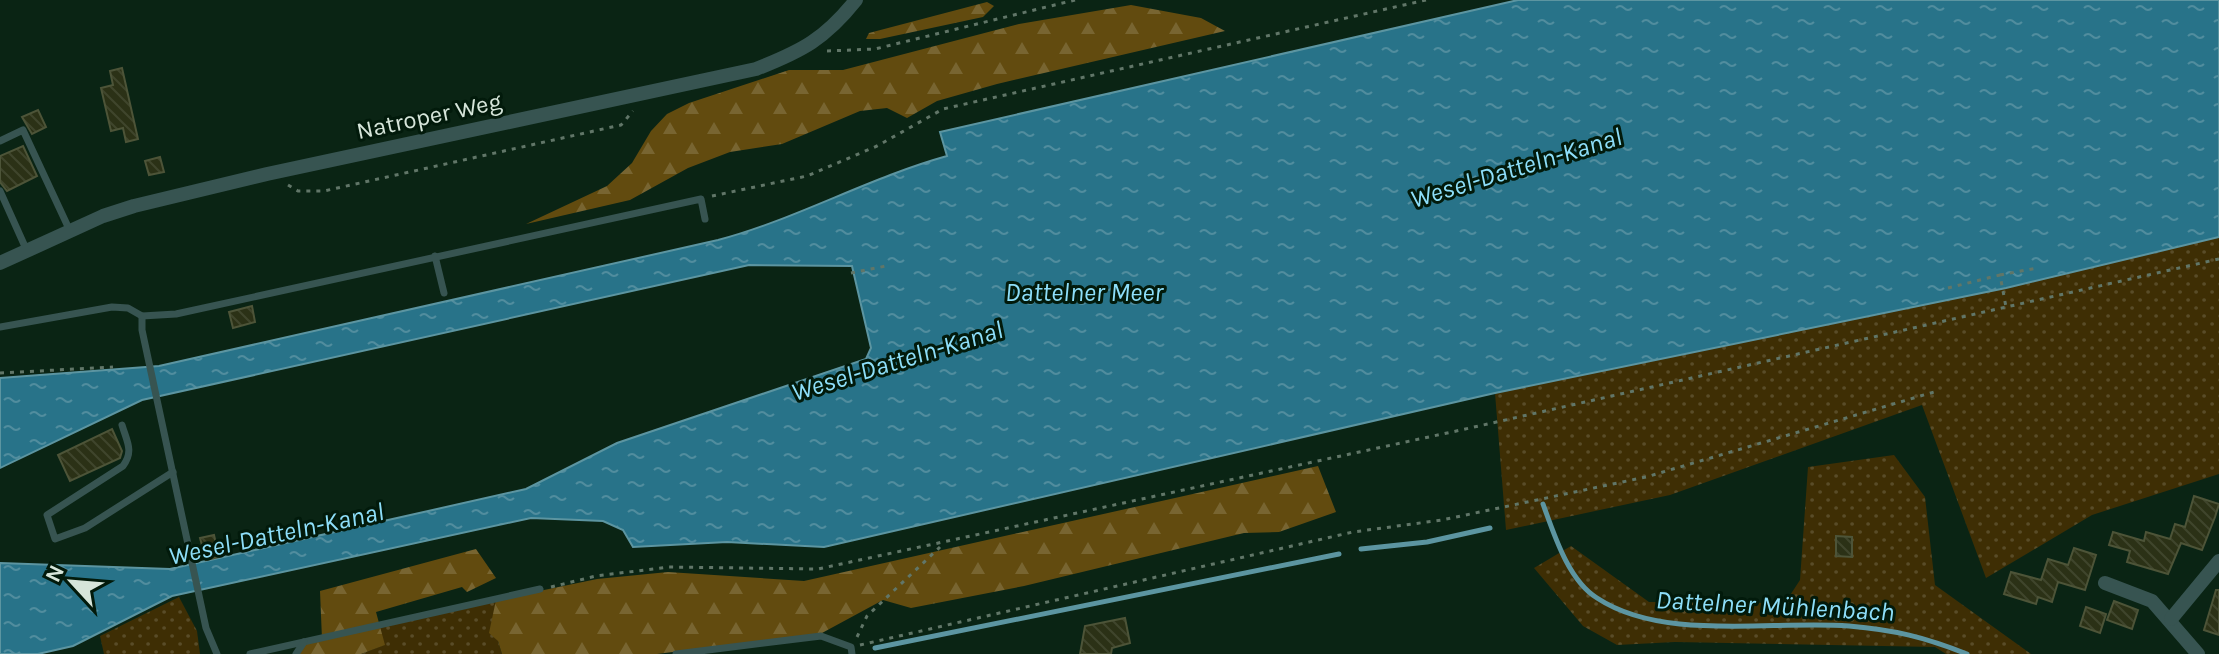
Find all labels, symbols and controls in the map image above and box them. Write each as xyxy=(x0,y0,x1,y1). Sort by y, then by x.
street label: Natroper Weg xyxy=(354,87,505,145)
water label: Wesel-Datteln-Kanal xyxy=(1407,121,1625,215)
water label: Dattelner Meer xyxy=(1005,277,1164,308)
water label: Wesel-Datteln-Kanal xyxy=(788,314,1006,408)
water label: Wesel-Datteln-Kanal xyxy=(165,496,387,572)
north arrow xyxy=(32,542,112,622)
text: N xyxy=(40,561,70,586)
water label: Dattelner Mühlenbach xyxy=(1655,584,1895,628)

